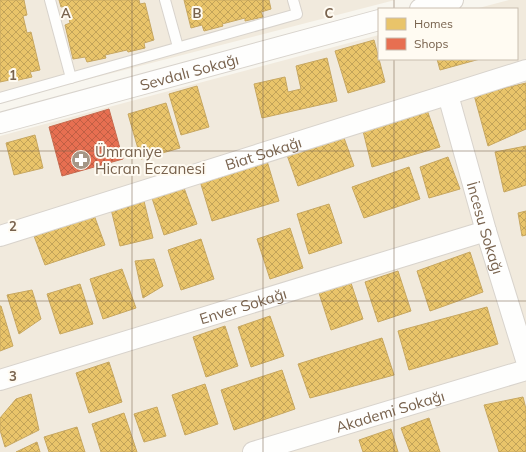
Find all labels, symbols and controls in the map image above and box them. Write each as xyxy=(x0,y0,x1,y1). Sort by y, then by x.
text: A xyxy=(61,5,71,21)
text: B xyxy=(193,5,202,21)
text: C xyxy=(325,5,334,21)
legend xyxy=(378,8,518,60)
text: Homes xyxy=(414,16,453,31)
text: Shops xyxy=(414,36,449,51)
street label: Sevdalı Sokağı xyxy=(138,49,241,94)
text: 1 xyxy=(9,67,17,83)
street label: Biat Sokağı xyxy=(223,132,304,174)
place label: Ümraniye Hicran Eczanesi xyxy=(95,142,205,178)
pharmacy icon: Ümraniye Hicran Eczanesi xyxy=(70,149,92,171)
street label: İncesu Sokağı xyxy=(463,179,508,276)
text: 2 xyxy=(9,218,17,234)
street label: Enver Sokağı xyxy=(197,283,289,328)
text: 3 xyxy=(9,368,17,384)
street label: Akademi Sokağı xyxy=(333,386,447,436)

